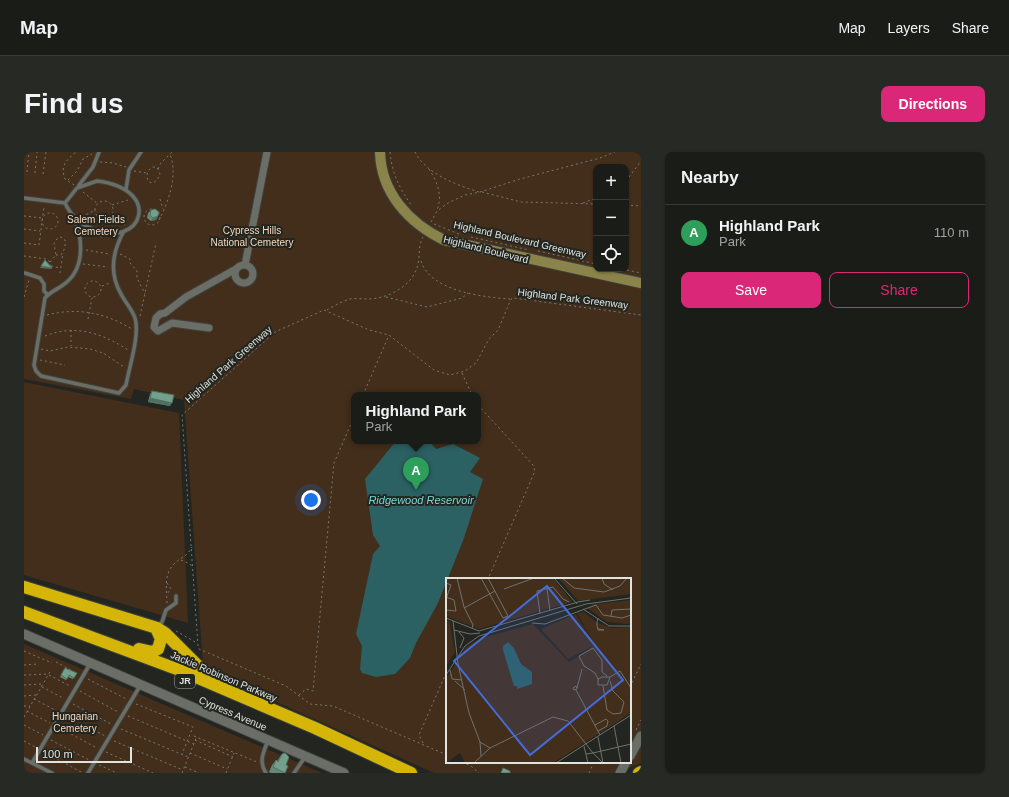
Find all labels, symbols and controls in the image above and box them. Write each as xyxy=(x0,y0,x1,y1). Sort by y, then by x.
text: Map xyxy=(20,17,58,38)
text: Map xyxy=(838,20,866,36)
text: Layers xyxy=(888,20,930,36)
text: Share xyxy=(952,20,989,36)
button: Directions xyxy=(881,86,985,122)
text: Find us xyxy=(24,88,124,119)
map controls xyxy=(593,164,629,272)
button: + xyxy=(593,164,629,200)
text: Nearby xyxy=(681,168,739,187)
button: − xyxy=(593,200,629,236)
park label: Salem Fields Cemetery xyxy=(67,214,125,237)
text: Highland Park xyxy=(719,217,820,234)
street label: Highland Boulevard Greenway xyxy=(453,218,587,260)
park label: Cypress Hills National Cemetery xyxy=(211,225,293,248)
text: A xyxy=(689,225,699,240)
text: 110 m xyxy=(934,225,969,240)
street label: Highland Boulevard xyxy=(442,233,530,265)
text: Park xyxy=(719,234,746,249)
button: locate xyxy=(593,236,629,272)
button: Save xyxy=(681,272,821,308)
button: Share xyxy=(829,272,969,308)
street label: Highland Park Greenway xyxy=(517,286,629,311)
street label: Highland Park Greenway xyxy=(183,324,274,405)
popup xyxy=(351,392,481,444)
text: Highland Park xyxy=(366,402,466,419)
text: Park xyxy=(366,419,392,434)
pin: A xyxy=(403,457,429,490)
your location xyxy=(301,490,321,510)
water label: Ridgewood Reservoir xyxy=(368,494,475,506)
inset map xyxy=(446,578,631,763)
street label: Jackie Robinson Parkway xyxy=(169,649,279,704)
road number: JR xyxy=(175,674,195,688)
street label: Cypress Avenue xyxy=(197,694,269,733)
park label: Hungarian Cemetery xyxy=(52,711,98,734)
scale bar xyxy=(36,745,132,764)
text: 100 m xyxy=(42,748,73,760)

